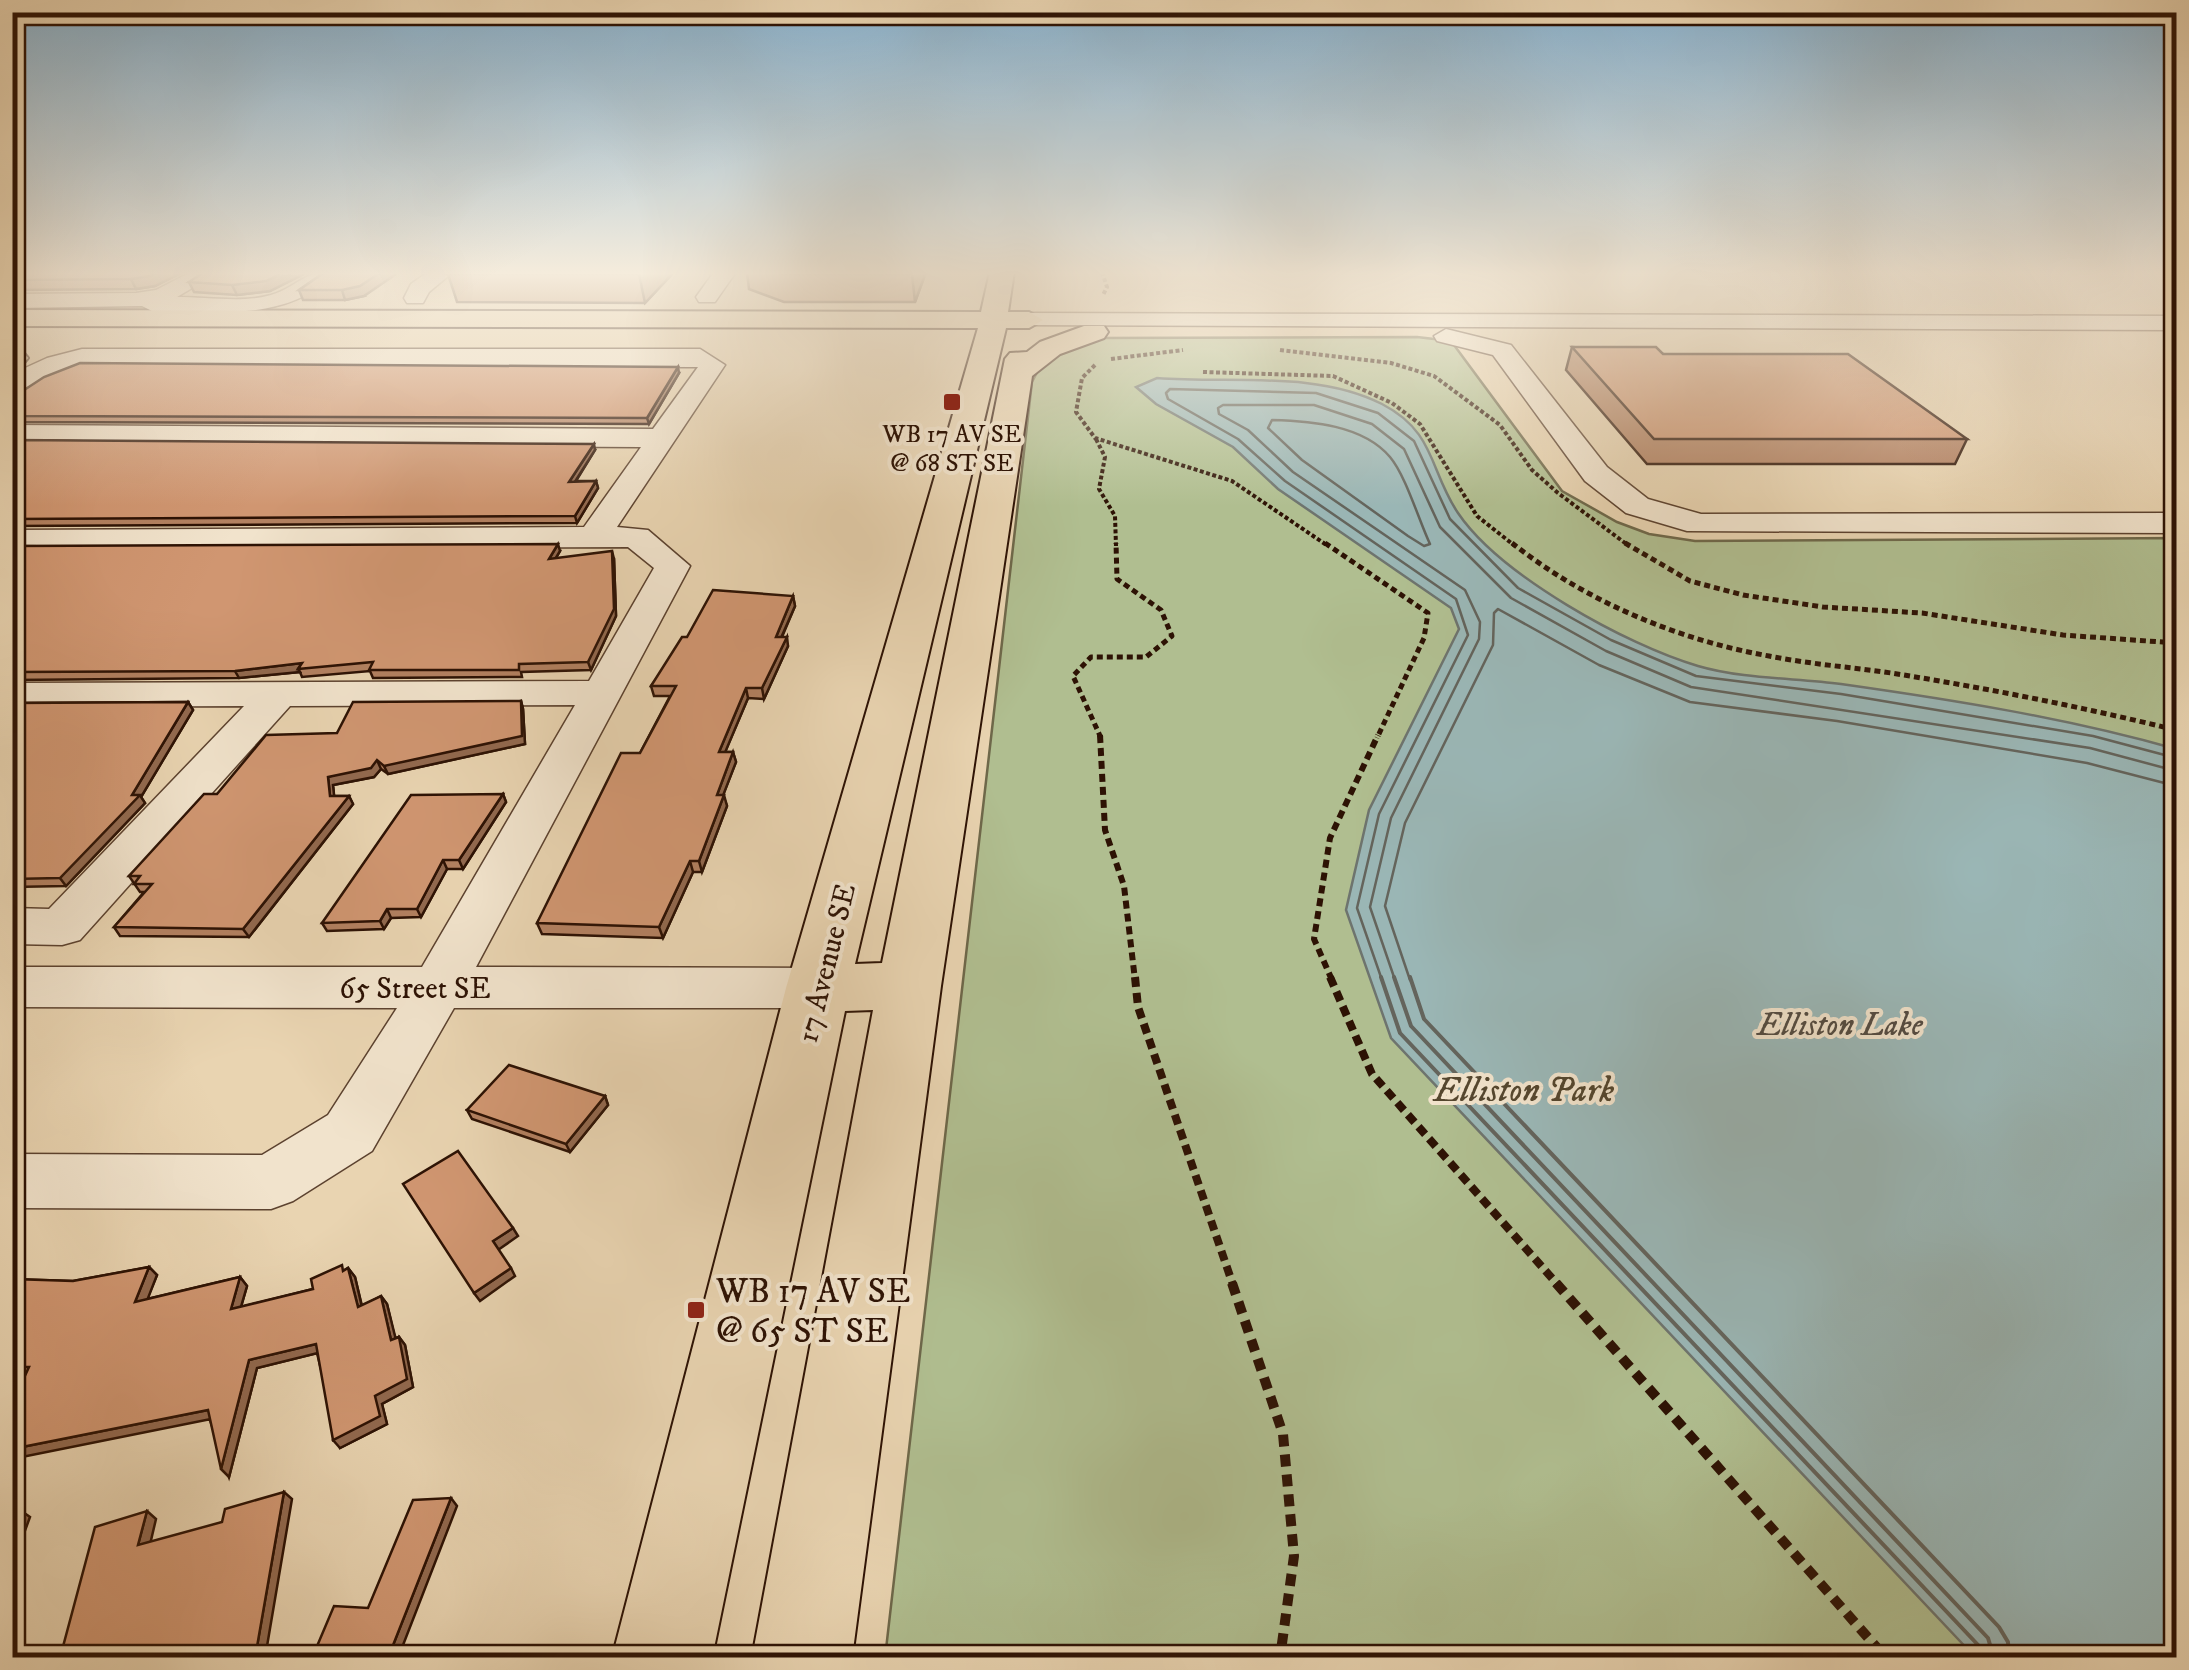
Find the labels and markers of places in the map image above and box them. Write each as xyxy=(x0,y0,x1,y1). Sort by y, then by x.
marker: WB 17 AV SE @ 68 ST SE xyxy=(941,391,963,413)
place label: WB 17 AV SE @ 68 ST SE xyxy=(882,419,1021,479)
place label: WB 17 AV SE @ 65 ST SE xyxy=(715,1270,911,1354)
marker: WB 17 AV SE @ 65 ST SE xyxy=(685,1299,707,1321)

